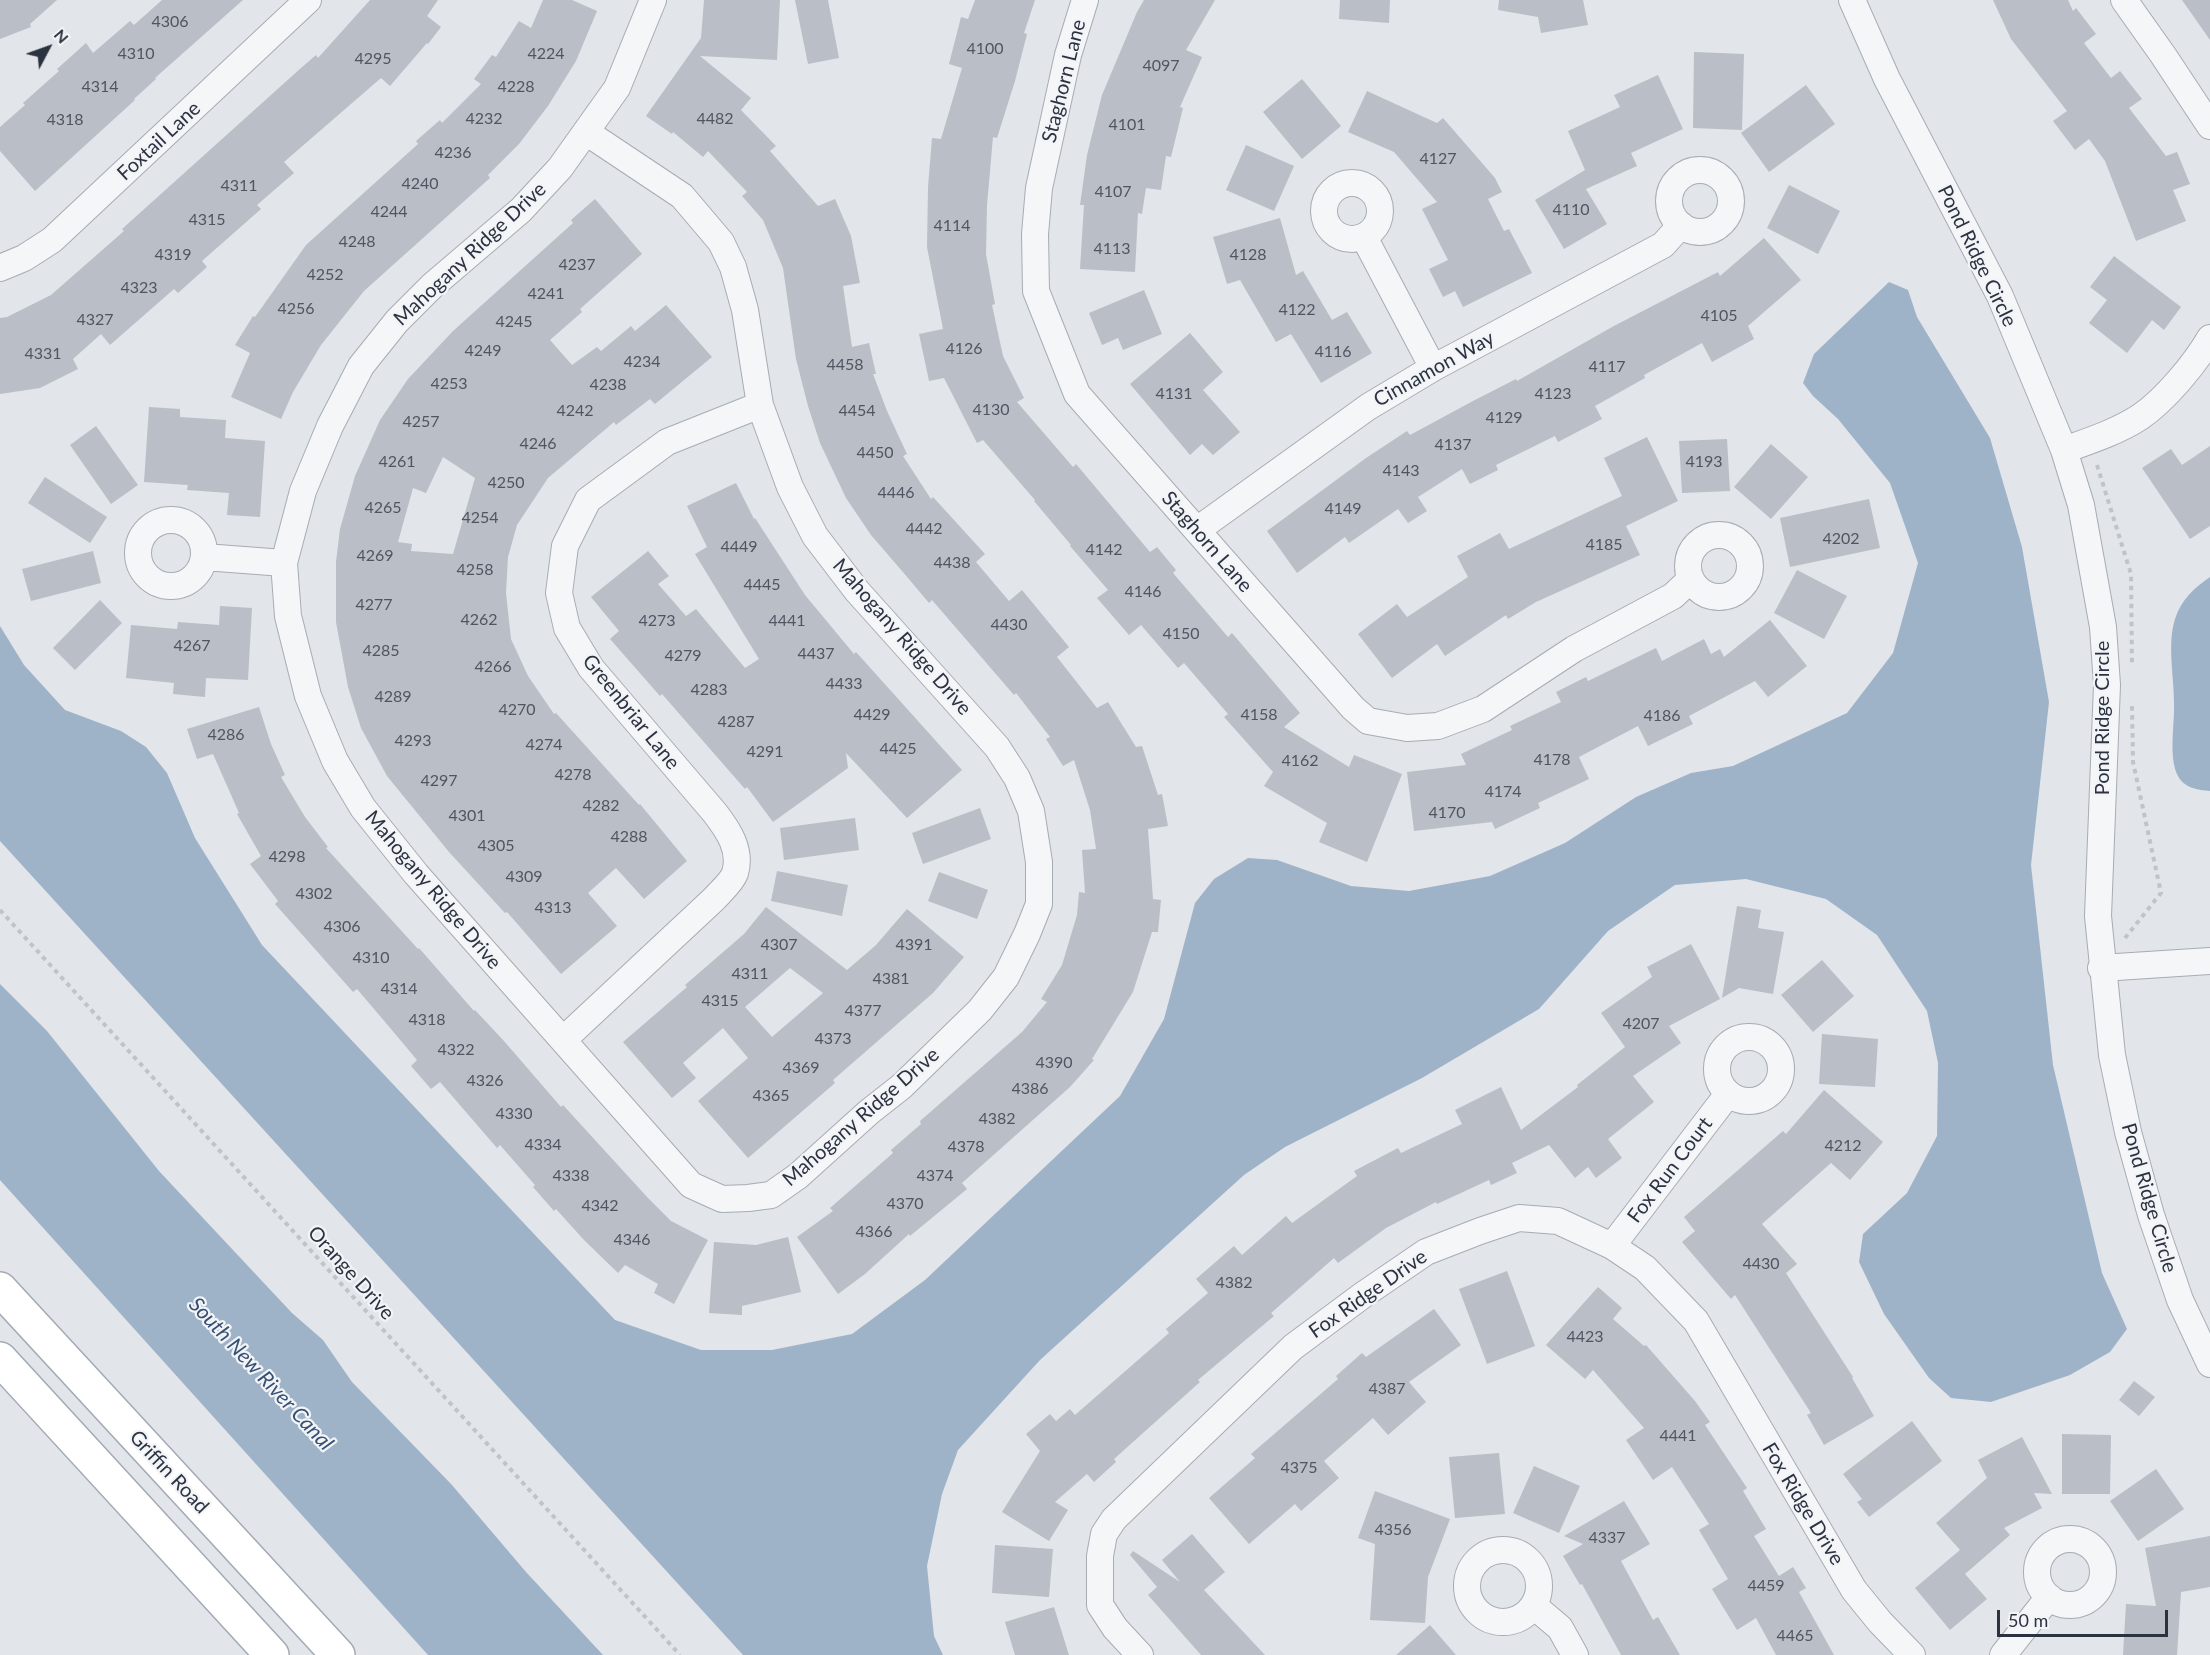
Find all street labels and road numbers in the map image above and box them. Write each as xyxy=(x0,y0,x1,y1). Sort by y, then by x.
street label: Staghorn Lane xyxy=(1037,17,1091,145)
street label: Foxtail Lane xyxy=(112,96,206,186)
street label: Mahogany Ridge Drive xyxy=(389,177,551,331)
street label: Pond Ridge Circle xyxy=(1932,181,2022,331)
street label: Cinnamon Way xyxy=(1370,326,1498,412)
street label: Staghorn Lane xyxy=(1157,487,1257,597)
street label: Mahogany Ridge Drive xyxy=(828,554,976,720)
street label: Pond Ridge Circle xyxy=(2091,641,2115,795)
street label: Greenbriar Lane xyxy=(577,650,685,774)
street label: Mahogany Ridge Drive xyxy=(360,806,506,974)
street label: Mahogany Ridge Drive xyxy=(778,1043,944,1191)
street label: Fox Run Court xyxy=(1622,1112,1718,1228)
street label: Pond Ridge Circle xyxy=(2116,1120,2182,1276)
street label: Orange Drive xyxy=(303,1221,399,1325)
street label: Fox Ridge Drive xyxy=(1304,1244,1432,1344)
street label: Griffin Road xyxy=(124,1425,214,1519)
street label: Fox Ridge Drive xyxy=(1757,1439,1849,1569)

